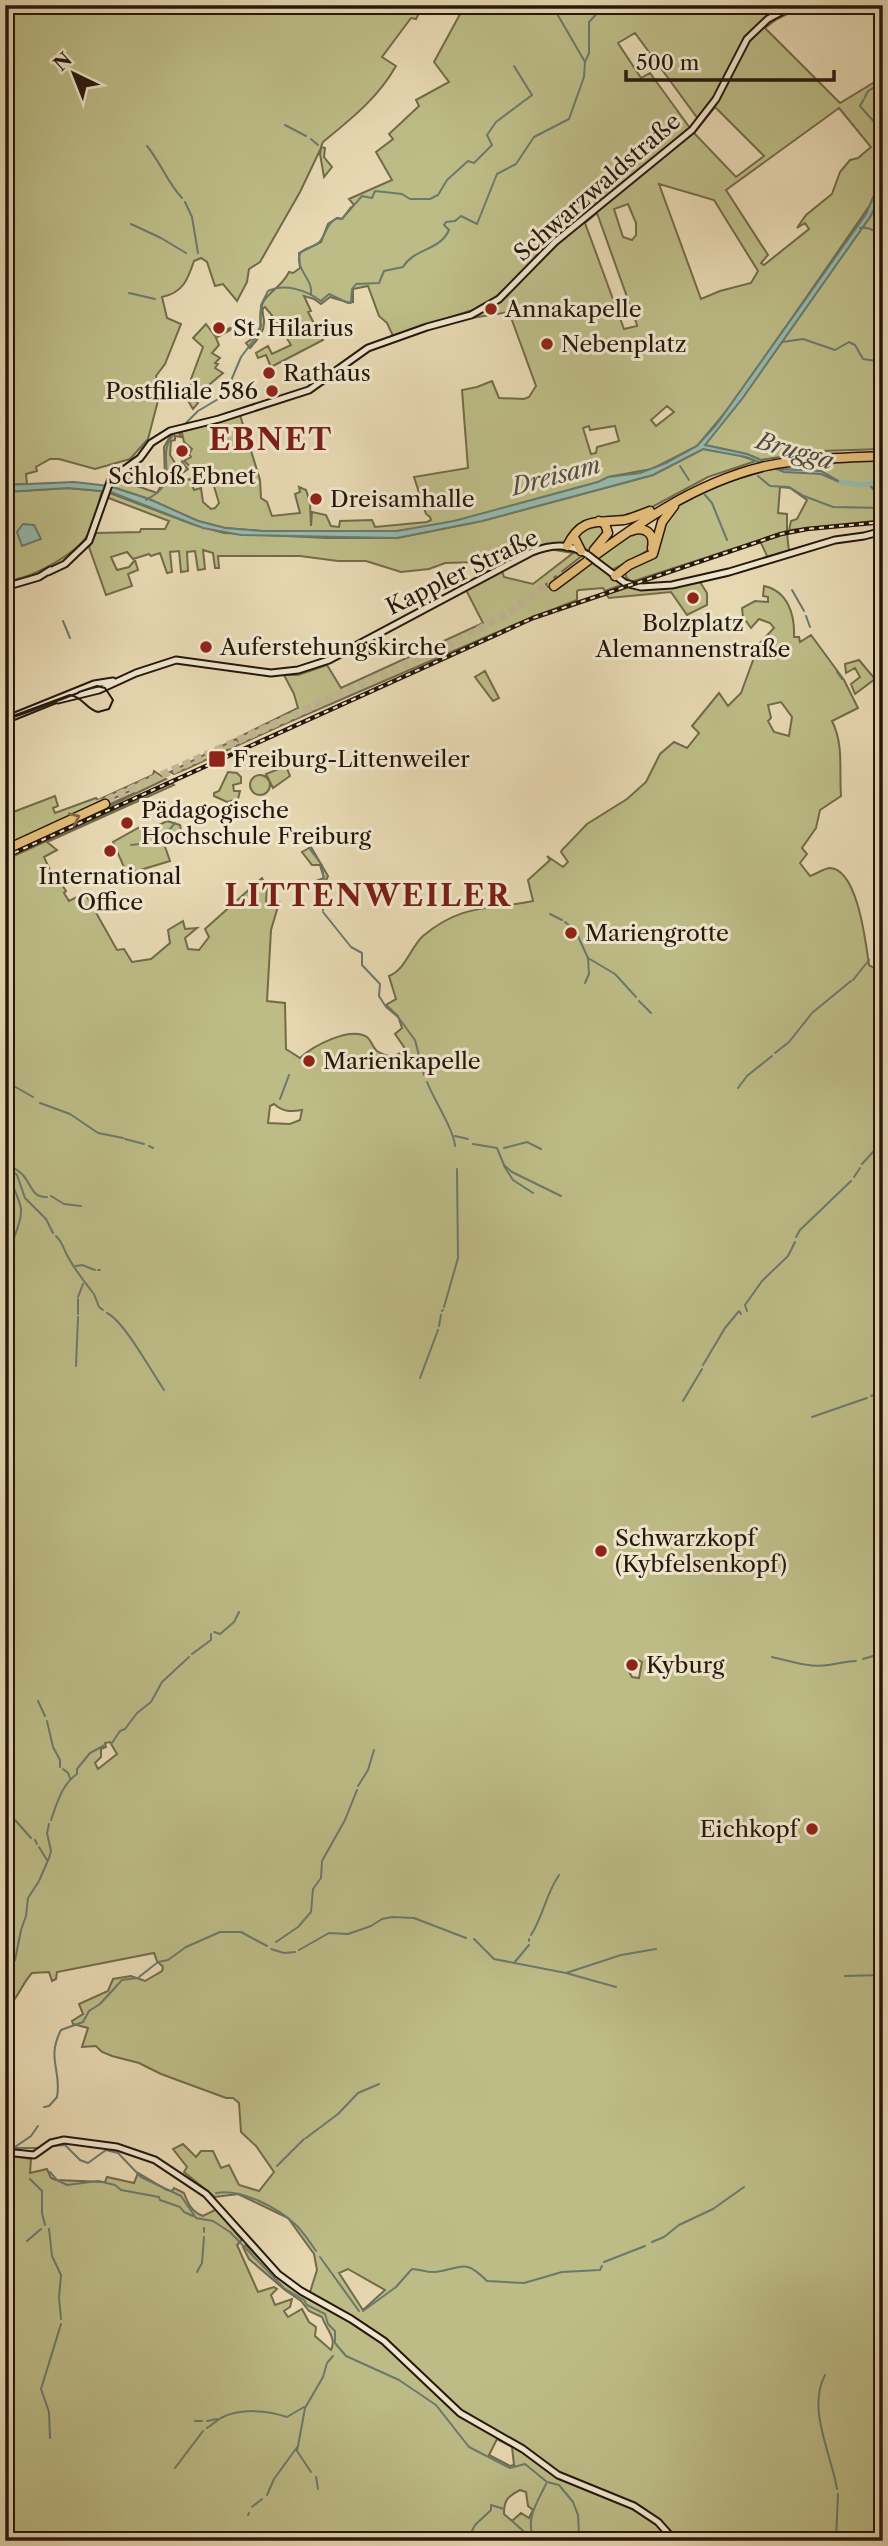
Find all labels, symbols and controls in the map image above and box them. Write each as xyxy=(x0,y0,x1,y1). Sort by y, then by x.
north arrow xyxy=(38,38,108,108)
scale bar xyxy=(626,38,834,82)
text: N xyxy=(49,48,77,76)
text: 500 m xyxy=(636,50,700,75)
street label: Schwarzwaldstraße xyxy=(508,107,686,267)
place label: Annakapelle xyxy=(504,295,642,323)
marker: Annakapelle xyxy=(483,301,499,317)
place label: St. Hilarius xyxy=(233,314,354,342)
marker: St. Hilarius xyxy=(211,320,227,336)
place label: Nebenplatz xyxy=(561,330,687,358)
marker: Nebenplatz xyxy=(539,336,555,352)
place label: Rathaus xyxy=(283,359,371,387)
marker: Rathaus xyxy=(261,365,277,381)
place label: Postfiliale 586 xyxy=(105,377,258,405)
marker: Postfiliale 586 xyxy=(264,383,280,399)
district label: EBNET xyxy=(209,421,333,458)
water label: Brugga xyxy=(751,425,837,475)
marker: Schloß Ebnet xyxy=(174,443,190,459)
water label: Dreisam xyxy=(506,450,604,502)
place label: Schloß Ebnet xyxy=(108,462,256,490)
place label: Dreisamhalle xyxy=(330,485,475,513)
marker: Dreisamhalle xyxy=(308,491,324,507)
street label: Kappler Straße xyxy=(381,523,543,621)
marker: Bolzplatz Alemannenstraße xyxy=(685,590,701,606)
place label: Bolzplatz Alemannenstraße xyxy=(595,609,790,663)
place label: Auferstehungskirche xyxy=(219,633,446,661)
marker: Auferstehungskirche xyxy=(198,639,214,655)
place label: Freiburg-Littenweiler xyxy=(233,745,470,773)
marker: Freiburg-Littenweiler xyxy=(207,749,227,769)
place label: Pädagogische Hochschule Freiburg xyxy=(141,796,372,850)
one-way arrow xyxy=(68,812,80,826)
marker: Pädagogische Hochschule Freiburg xyxy=(119,815,135,831)
marker: International Office xyxy=(102,843,118,859)
place label: International Office xyxy=(39,862,182,916)
district label: LITTENWEILER xyxy=(224,877,512,914)
place label: Mariengrotte xyxy=(585,919,729,947)
marker: Mariengrotte xyxy=(563,925,579,941)
place label: Marienkapelle xyxy=(323,1047,481,1075)
marker: Marienkapelle xyxy=(301,1053,317,1069)
place label: Schwarzkopf (Kybfelsenkopf) xyxy=(615,1524,787,1578)
marker: Schwarzkopf (Kybfelsenkopf) xyxy=(593,1543,609,1559)
place label: Kyburg xyxy=(646,1651,725,1679)
marker: Kyburg xyxy=(624,1657,640,1673)
place label: Eichkopf xyxy=(700,1815,801,1843)
marker: Eichkopf xyxy=(804,1821,820,1837)

